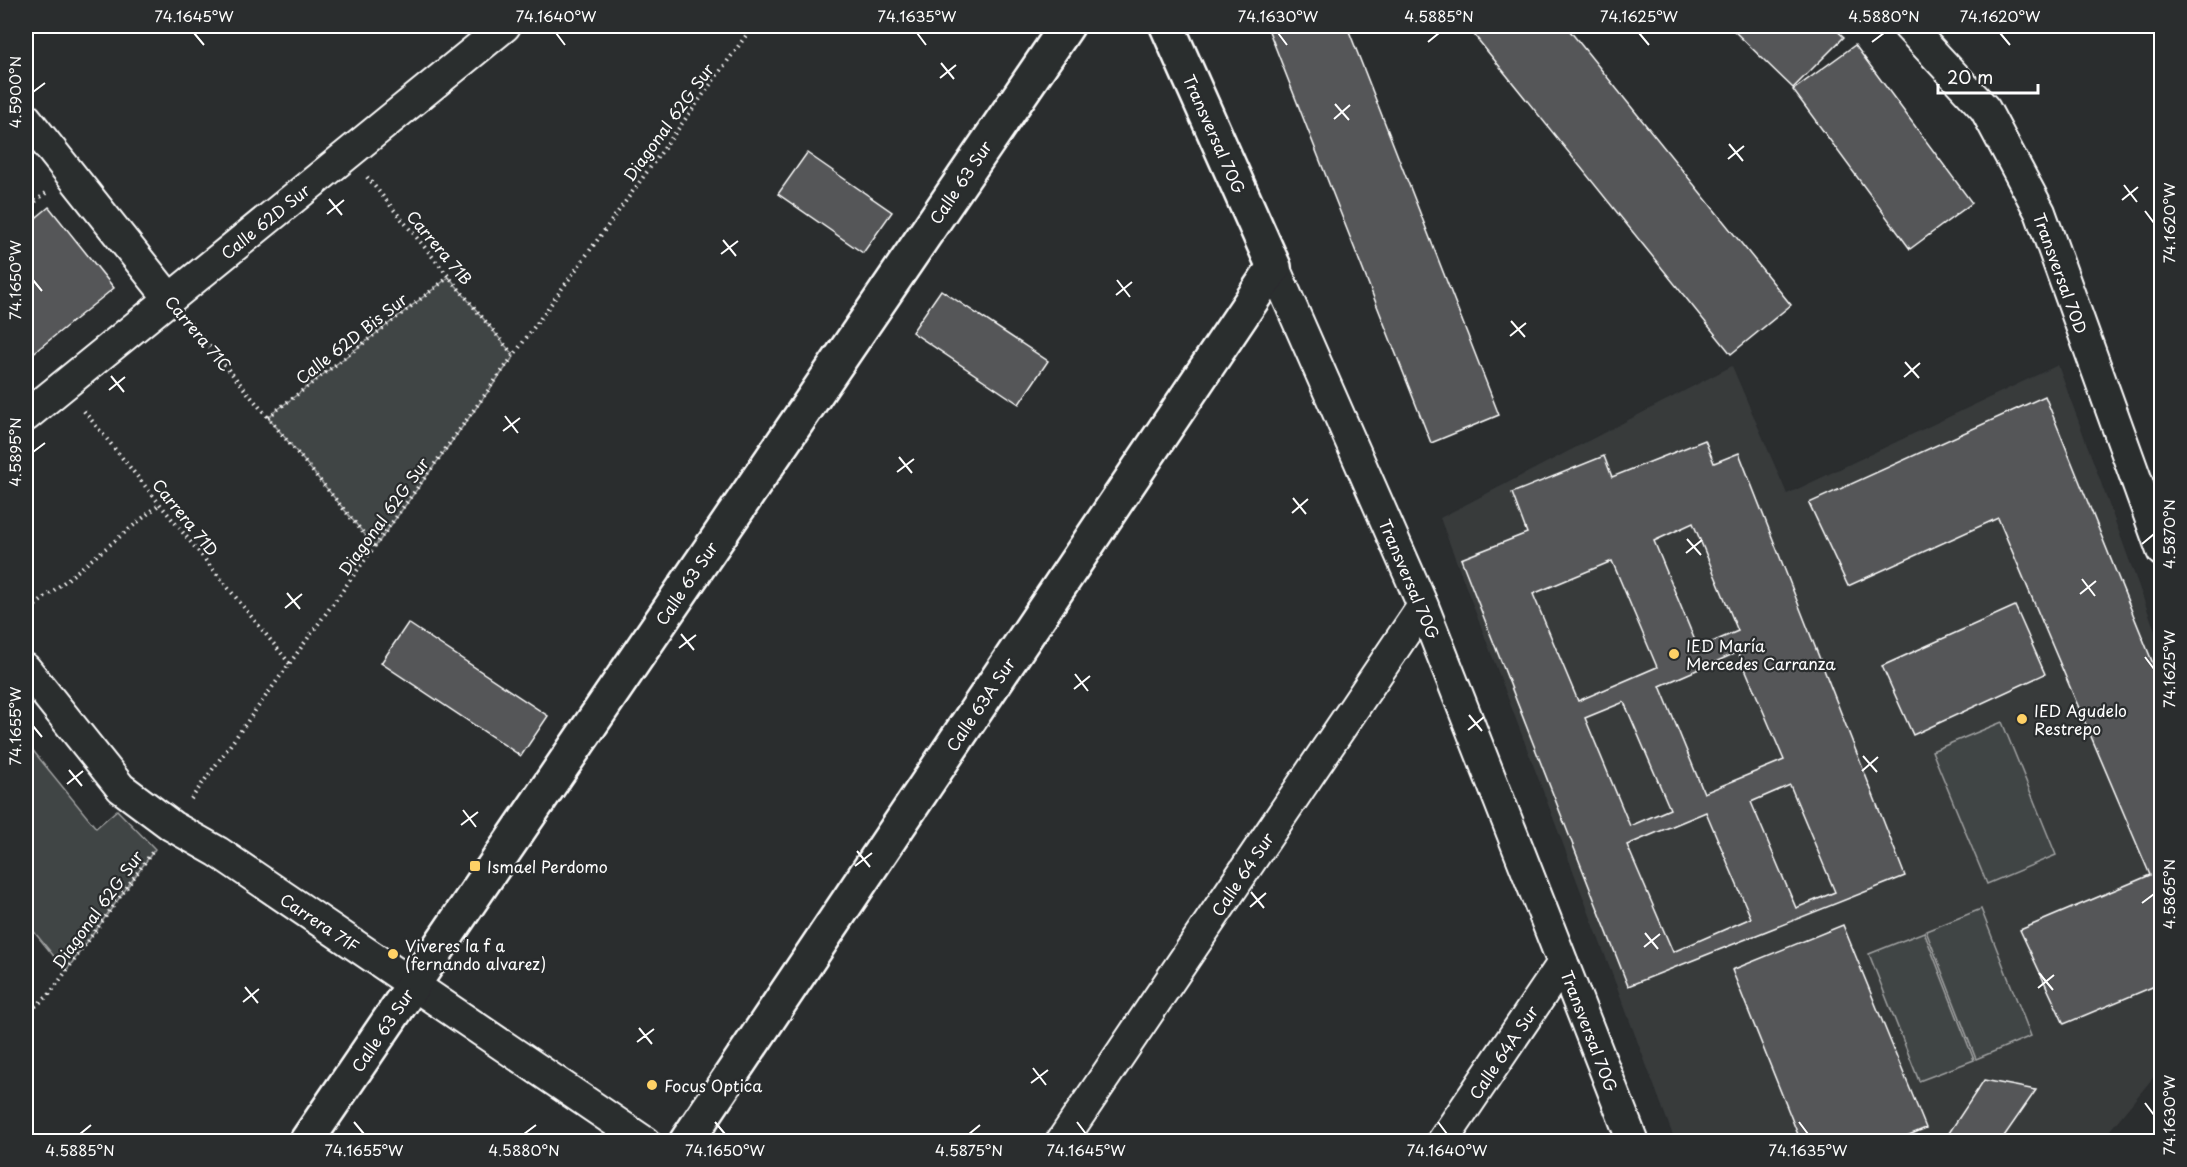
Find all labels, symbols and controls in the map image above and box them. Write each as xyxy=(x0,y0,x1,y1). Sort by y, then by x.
text: 74.1645°W xyxy=(154,4,234,27)
text: 74.1640°W xyxy=(516,4,597,27)
text: 74.1635°W xyxy=(878,4,957,27)
text: 74.1630°W xyxy=(1238,4,1319,27)
text: 4.5885°N xyxy=(1404,4,1474,27)
text: 74.1625°W xyxy=(1600,4,1679,27)
text: 4.5880°N xyxy=(1848,4,1920,27)
text: 74.1620°W xyxy=(1960,4,2041,27)
text: 4.5900°N xyxy=(3,56,26,128)
scale bar xyxy=(1938,57,2038,95)
street label: Diagonal 62G Sur xyxy=(617,58,719,186)
text: 20 m xyxy=(1947,63,1993,90)
street label: Transversal 70G xyxy=(1178,70,1252,198)
street label: Calle 63 Sur xyxy=(923,135,997,229)
street label: Calle 62D Sur xyxy=(215,177,315,264)
text: 74.1620°W xyxy=(2157,182,2180,263)
street label: Carrera 71B xyxy=(402,204,478,290)
street label: Transversal 70D xyxy=(2028,209,2094,337)
text: 74.1650°W xyxy=(3,239,26,320)
street label: Calle 62D Bis Sur xyxy=(290,286,412,389)
street label: Carrera 71C xyxy=(160,290,238,376)
text: 4.5895°N xyxy=(3,417,26,487)
street label: Diagonal 62G Sur xyxy=(332,452,434,580)
street label: Carrera 71D xyxy=(147,473,225,561)
text: 4.5870°N xyxy=(2157,499,2180,569)
street label: Transversal 70G xyxy=(1374,515,1446,643)
street label: Calle 63 Sur xyxy=(649,536,723,630)
text: 74.1625°W xyxy=(2157,629,2180,708)
place label: IED María Mercedes Carranza xyxy=(1686,633,1836,675)
marker: IED María Mercedes Carranza xyxy=(1667,647,1681,661)
street label: Calle 63A Sur xyxy=(940,652,1021,756)
text: 74.1655°W xyxy=(3,686,26,765)
place label: IED Agudelo Restrepo xyxy=(2034,698,2127,740)
marker: IED Agudelo Restrepo xyxy=(2015,712,2029,726)
street label: Calle 64 Sur xyxy=(1205,827,1279,921)
street label: Diagonal 62G Sur xyxy=(46,845,148,973)
place label: Ismael Perdomo xyxy=(487,854,608,878)
marker: Ismael Perdomo xyxy=(468,859,482,873)
text: 4.5865°N xyxy=(2157,859,2180,929)
street label: Carrera 71F xyxy=(276,887,365,957)
place label: Viveres la f a (fernando alvarez) xyxy=(405,933,546,975)
marker: Viveres la f a (fernando alvarez) xyxy=(386,947,400,961)
street label: Transversal 70G xyxy=(1556,967,1624,1095)
street label: Calle 63 Sur xyxy=(345,983,419,1077)
street label: Calle 64A Sur xyxy=(1463,1000,1544,1104)
place label: Focus Optica xyxy=(664,1073,762,1097)
text: 74.1630°W xyxy=(2157,1074,2180,1155)
marker: Focus Optica xyxy=(645,1078,659,1092)
text: 4.5885°N xyxy=(45,1138,115,1161)
text: 74.1655°W xyxy=(325,1138,404,1161)
text: 4.5880°N xyxy=(488,1138,560,1161)
text: 74.1650°W xyxy=(685,1138,766,1161)
text: 4.5875°N xyxy=(935,1138,1003,1161)
text: 74.1645°W xyxy=(1046,1138,1126,1161)
text: 74.1640°W xyxy=(1407,1138,1488,1161)
text: 74.1635°W xyxy=(1769,1138,1848,1161)

